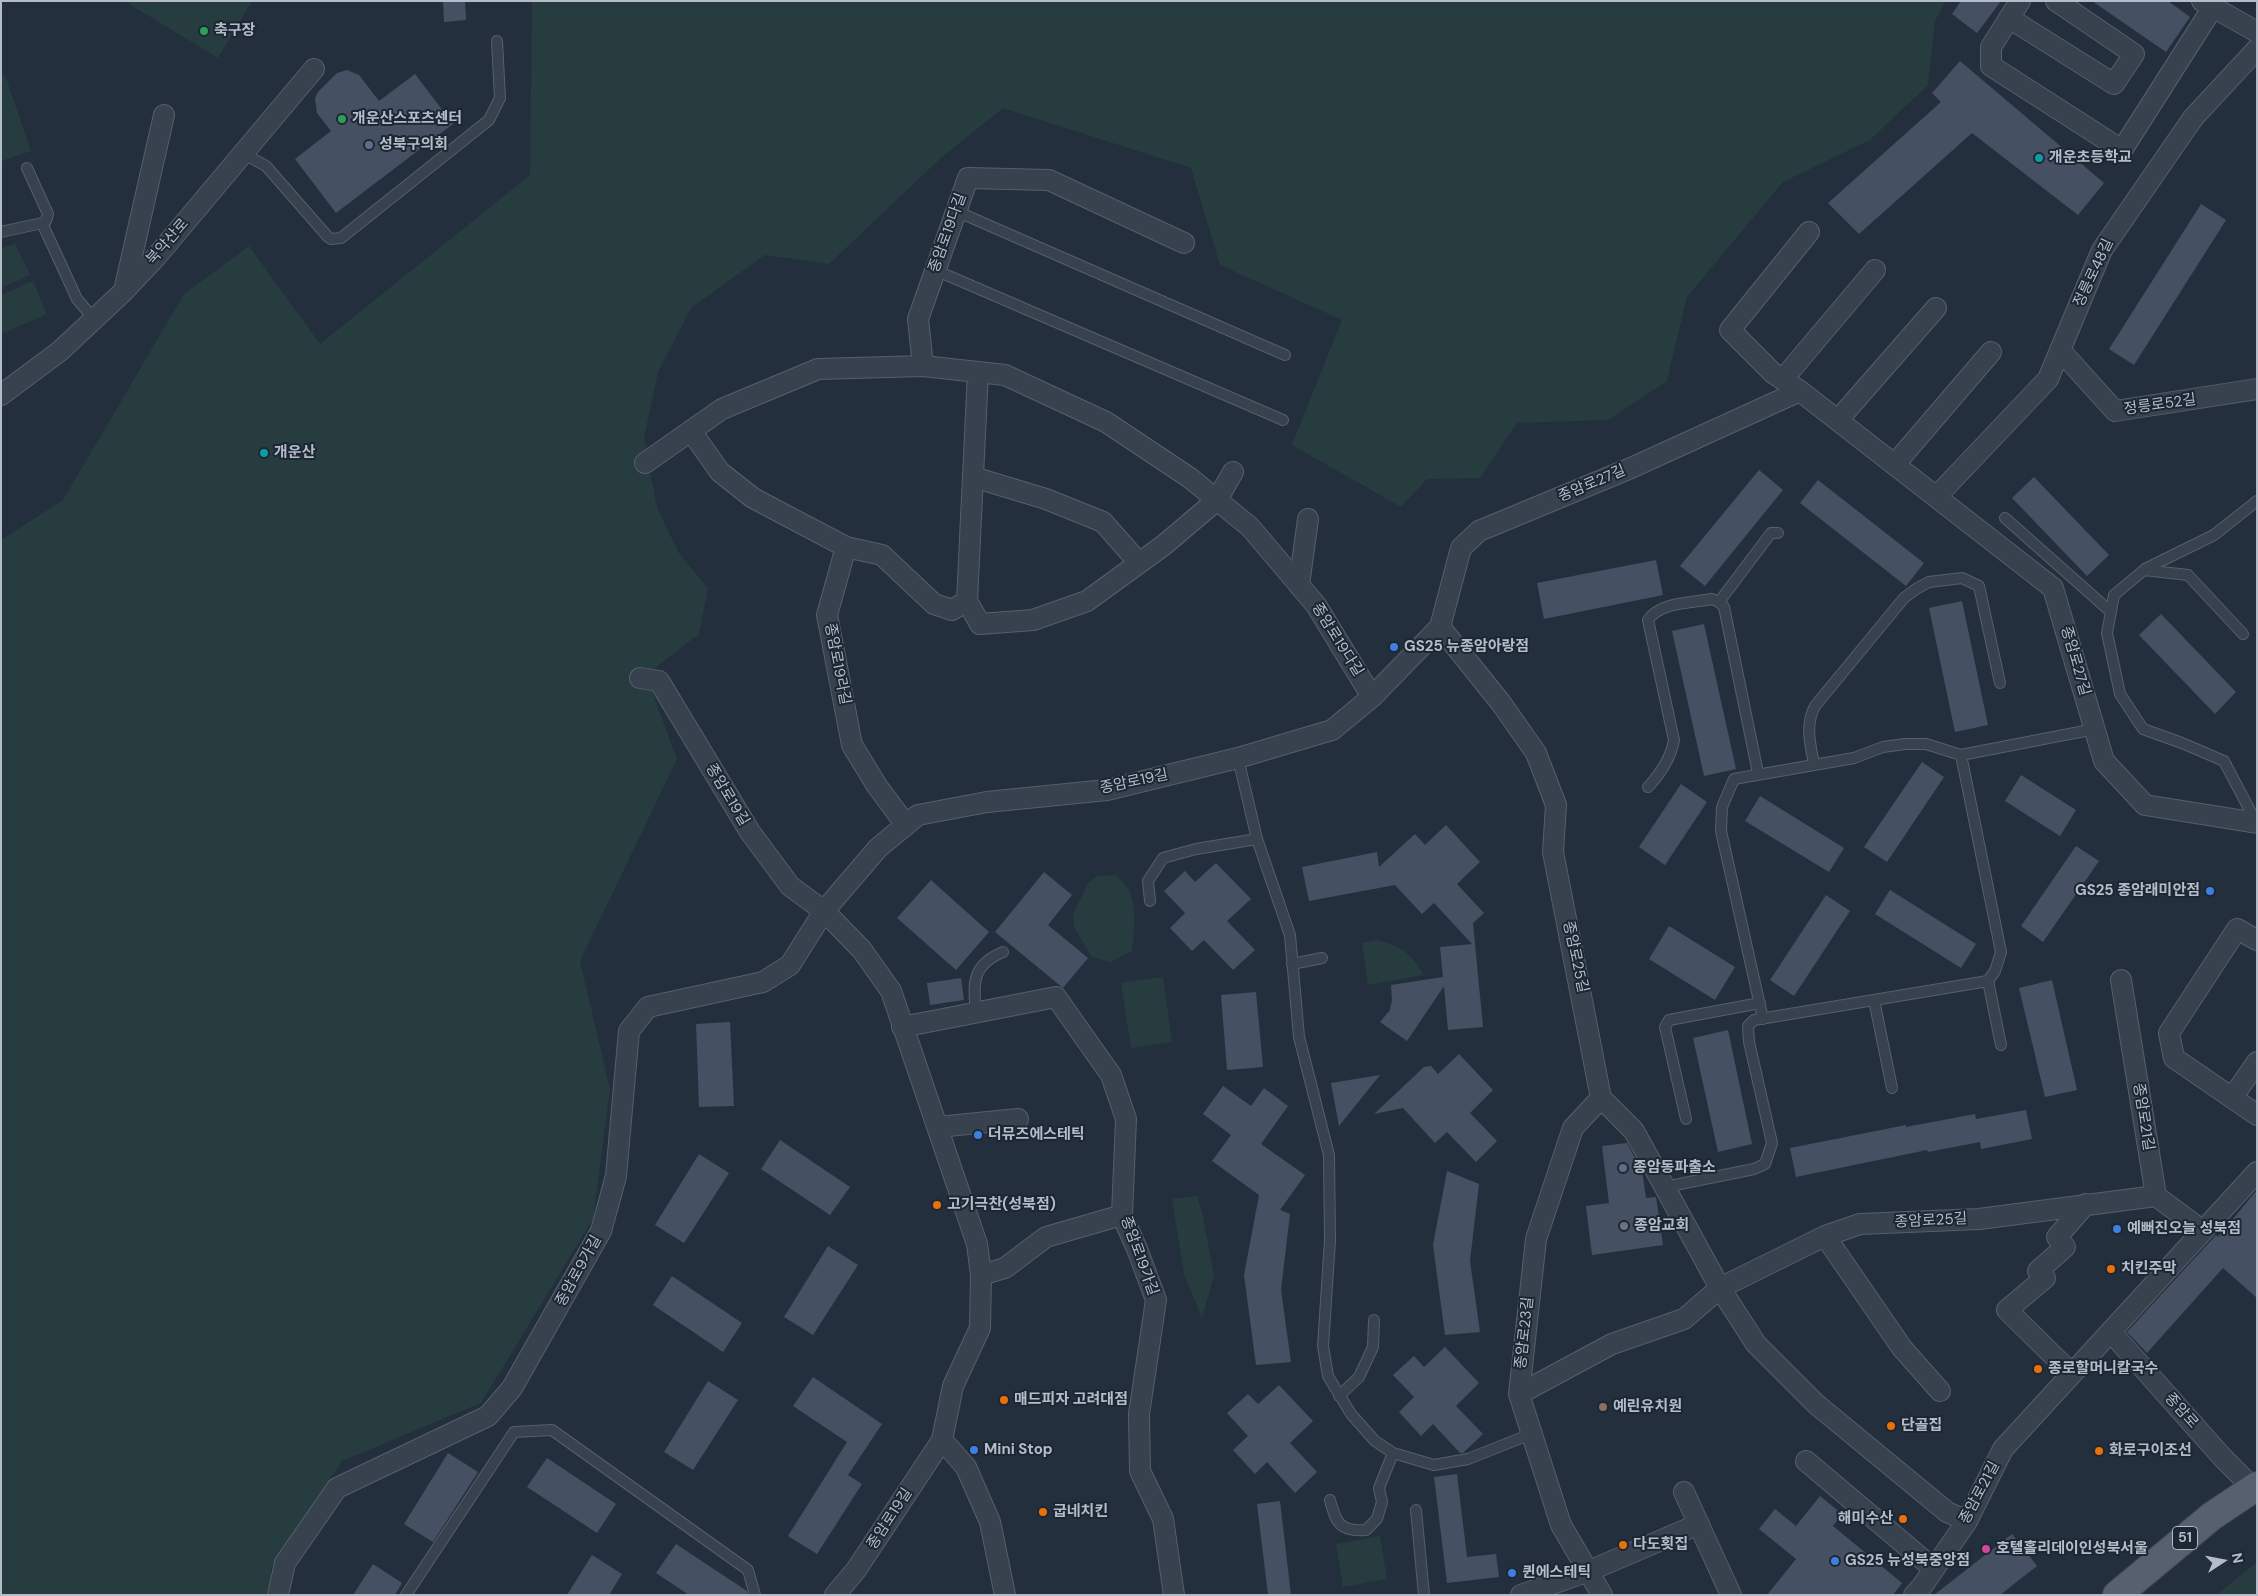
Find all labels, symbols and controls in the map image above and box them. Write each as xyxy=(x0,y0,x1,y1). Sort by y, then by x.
place label: 축구장 xyxy=(214,22,255,40)
marker: 축구장 xyxy=(198,25,210,37)
place label: 개운산스포츠센터 xyxy=(352,110,462,128)
marker: 개운산스포츠센터 xyxy=(336,113,348,125)
place label: 성북구의회 xyxy=(379,136,448,154)
marker: 성북구의회 xyxy=(363,139,375,151)
place label: 개운초등학교 xyxy=(2049,149,2132,167)
marker: 개운초등학교 xyxy=(2033,152,2045,164)
street label: 종암로19다길 xyxy=(925,191,971,275)
street label: 북악산로 xyxy=(143,215,193,269)
street label: 정릉로48길 xyxy=(2070,236,2118,310)
street label: 정릉로52길 xyxy=(2123,391,2197,419)
place label: 개운산 xyxy=(274,444,315,462)
marker: 개운산 xyxy=(258,447,270,459)
street label: 종암로27길 xyxy=(1556,462,1628,506)
street label: 종암로19다길 xyxy=(1307,600,1367,680)
street label: 종암로19라길 xyxy=(820,621,854,707)
street label: 종암로27길 xyxy=(2056,624,2094,698)
place label: GS25 뉴종암아랑점 xyxy=(1404,638,1529,656)
marker: GS25 뉴종암아랑점 xyxy=(1388,641,1400,653)
street label: 종암로19길 xyxy=(701,761,753,829)
street label: 종암로19길 xyxy=(1098,766,1170,798)
place label: GS25 종암래미안점 xyxy=(2075,882,2200,900)
marker: GS25 종암래미안점 xyxy=(2204,885,2216,897)
street label: 종암로25길 xyxy=(1559,919,1591,995)
street label: 종암로21길 xyxy=(2129,1082,2157,1152)
place label: 더뮤즈에스테틱 xyxy=(988,1126,1085,1144)
marker: 더뮤즈에스테틱 xyxy=(972,1129,984,1141)
place label: 종암동파출소 xyxy=(1633,1159,1716,1177)
marker: 종암동파출소 xyxy=(1617,1162,1629,1174)
place label: 고기극찬(성북점) xyxy=(947,1196,1056,1214)
marker: 고기극찬(성북점) xyxy=(931,1199,943,1211)
street label: 종암로25길 xyxy=(1894,1210,1968,1232)
street label: 종암로19가길 xyxy=(1116,1214,1162,1298)
place label: 종암교회 xyxy=(1634,1217,1689,1235)
marker: 종암교회 xyxy=(1618,1220,1630,1232)
place label: 예뻐진오늘 성북점 xyxy=(2127,1220,2241,1238)
marker: 예뻐진오늘 성북점 xyxy=(2111,1223,2123,1235)
street label: 종암로9가길 xyxy=(552,1232,606,1310)
place label: 치킨주막 xyxy=(2121,1260,2176,1278)
marker: 치킨주막 xyxy=(2105,1263,2117,1275)
street label: 종암로23길 xyxy=(1512,1296,1538,1370)
place label: 종로할머니칼국수 xyxy=(2048,1360,2158,1378)
marker: 종로할머니칼국수 xyxy=(2032,1363,2044,1375)
street label: 종암로 xyxy=(2160,1390,2202,1432)
place label: 매드피자 고려대점 xyxy=(1014,1391,1128,1409)
marker: 매드피자 고려대점 xyxy=(998,1394,1010,1406)
place label: 예린유치원 xyxy=(1613,1398,1682,1416)
marker: 예린유치원 xyxy=(1597,1401,1609,1413)
place label: 단골집 xyxy=(1901,1417,1942,1435)
marker: 단골집 xyxy=(1885,1420,1897,1432)
place label: Mini Stop xyxy=(984,1441,1053,1459)
place label: 화로구이조선 xyxy=(2109,1442,2192,1460)
marker: Mini Stop xyxy=(968,1444,980,1456)
marker: 화로구이조선 xyxy=(2093,1445,2105,1457)
street label: 종암로21길 xyxy=(1956,1459,2004,1527)
street label: 종암로19길 xyxy=(864,1485,916,1553)
place label: 굽네치킨 xyxy=(1053,1503,1108,1521)
marker: 굽네치킨 xyxy=(1037,1506,1049,1518)
place label: 해미수산 xyxy=(1838,1510,1893,1528)
marker: 해미수산 xyxy=(1897,1513,1909,1525)
road number: 51 xyxy=(2172,1526,2198,1550)
place label: 다도횟집 xyxy=(1633,1536,1688,1554)
north arrow xyxy=(2198,1536,2248,1586)
marker: 다도횟집 xyxy=(1617,1539,1629,1551)
place label: 호텔홀리데이인성북서울 xyxy=(1996,1540,2148,1558)
marker: 호텔홀리데이인성북서울 xyxy=(1980,1543,1992,1555)
text: N xyxy=(2228,1551,2248,1565)
place label: GS25 뉴성북중앙점 xyxy=(1845,1552,1970,1570)
marker: GS25 뉴성북중앙점 xyxy=(1829,1555,1841,1567)
place label: 퀸에스테틱 xyxy=(1522,1564,1591,1582)
marker: 퀸에스테틱 xyxy=(1506,1567,1518,1579)

